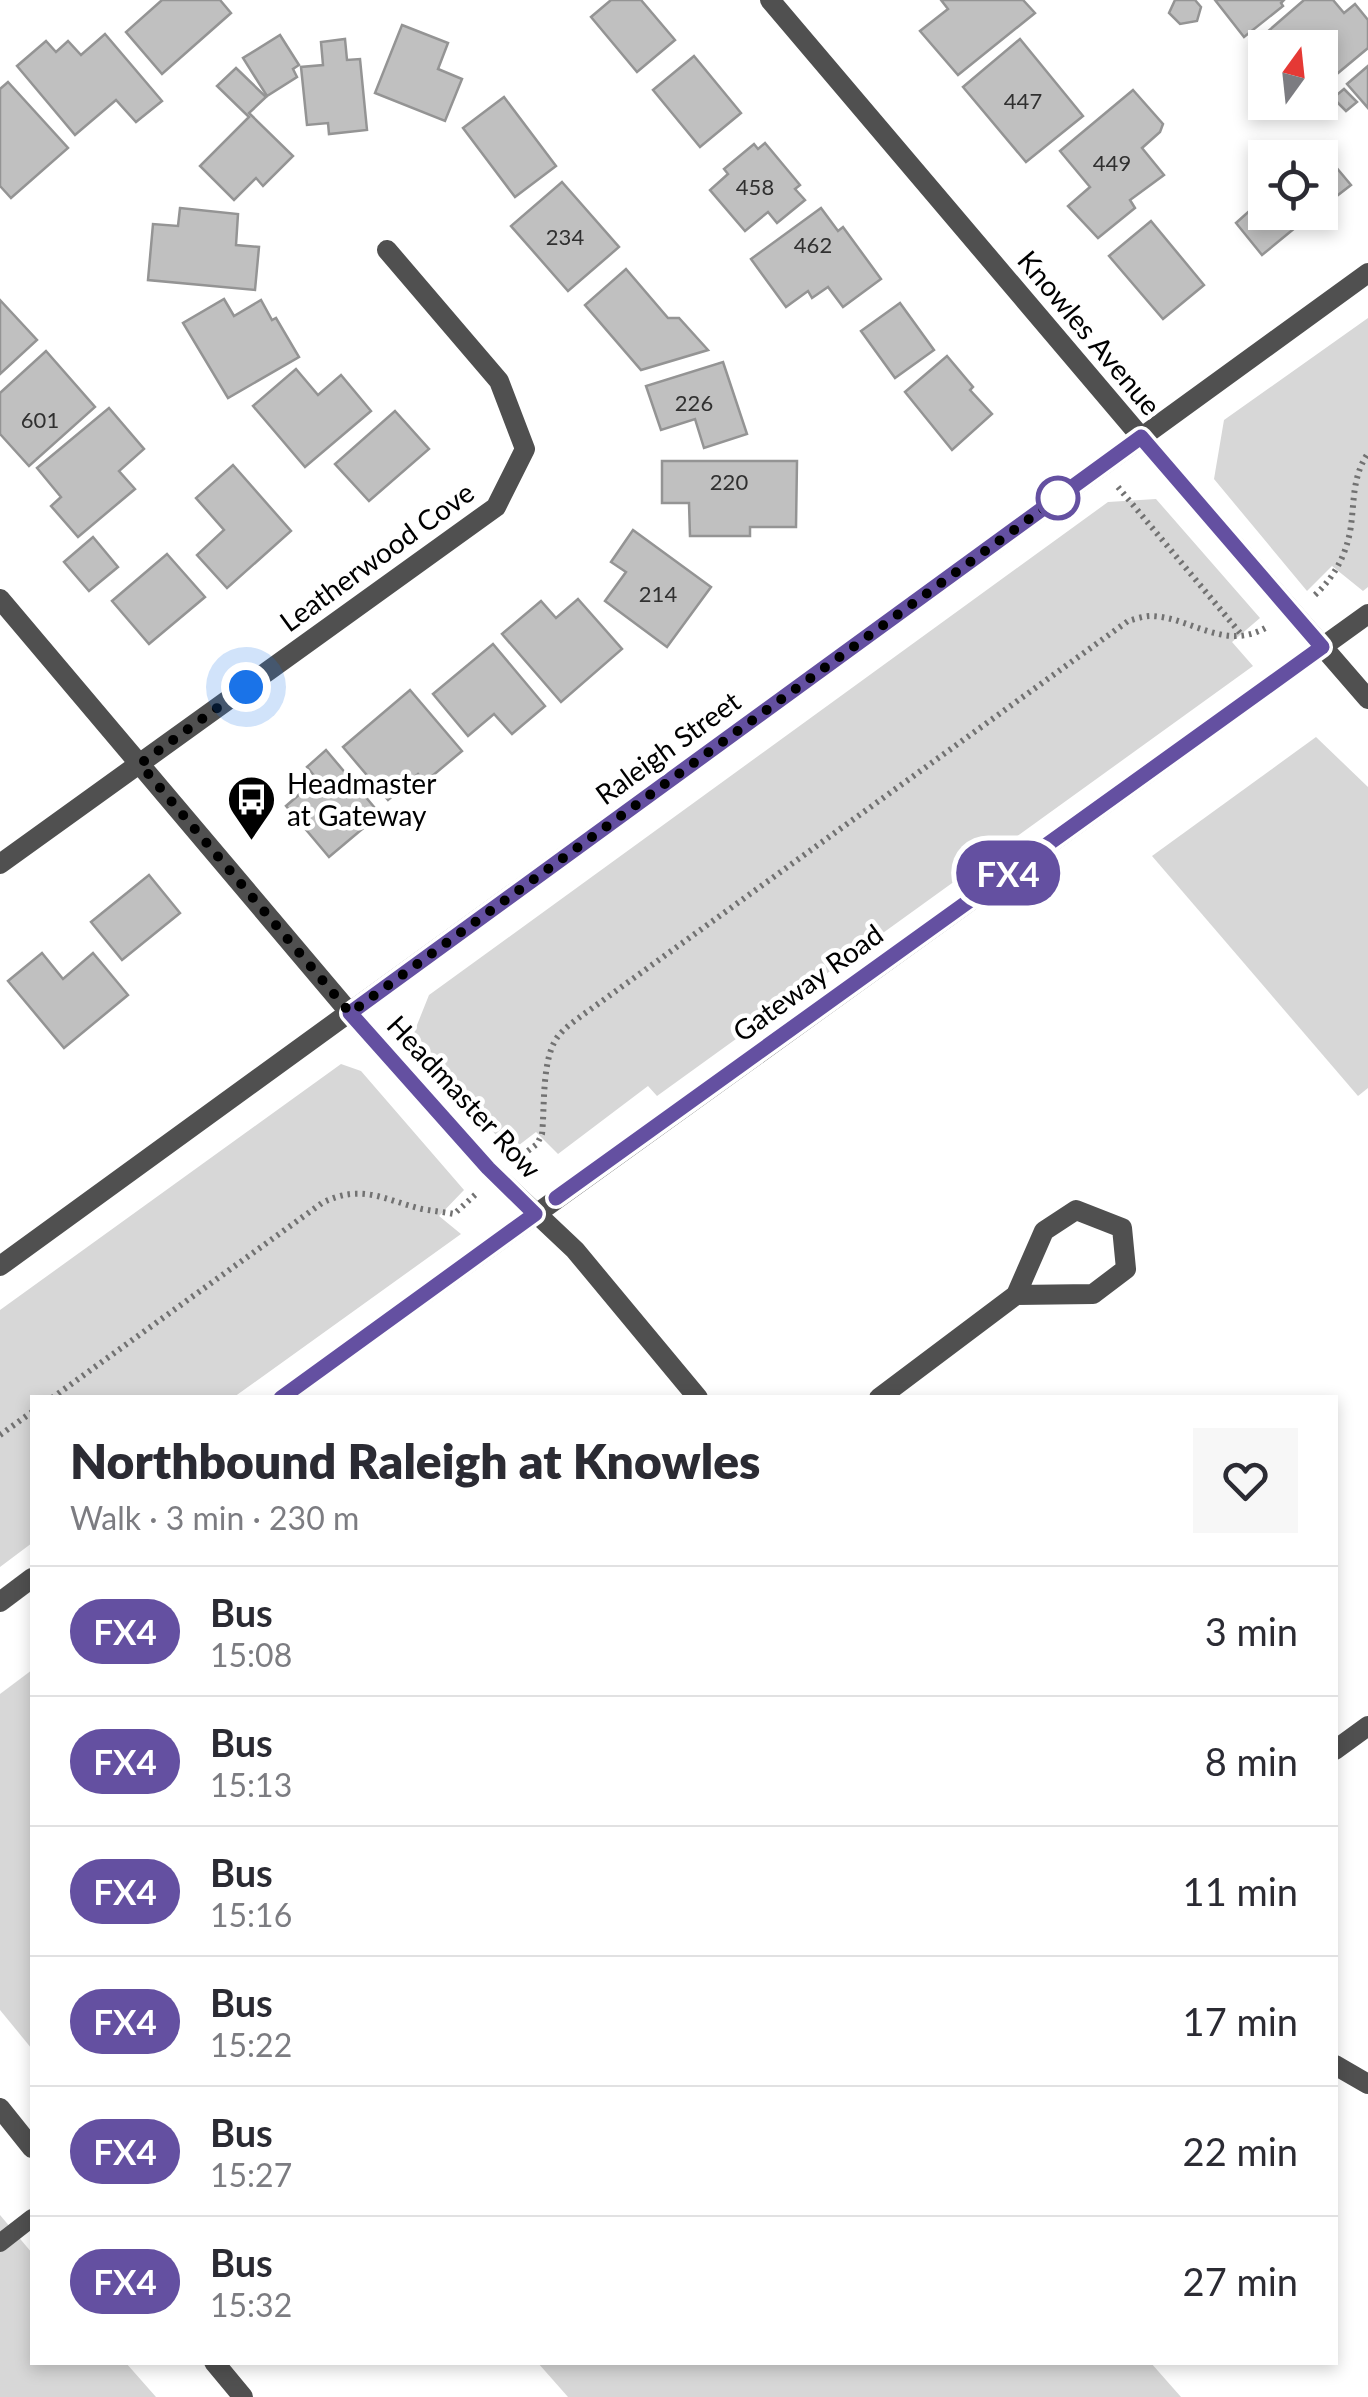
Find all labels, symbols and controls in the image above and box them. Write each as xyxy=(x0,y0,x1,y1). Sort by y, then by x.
north arrow xyxy=(1248,30,1338,120)
map controls xyxy=(1248,30,1338,230)
house number: 447 xyxy=(1004,87,1042,114)
button: locate xyxy=(1248,140,1338,230)
house number: 449 xyxy=(1093,149,1131,176)
house number: 458 xyxy=(736,173,774,200)
house number: 234 xyxy=(546,223,584,250)
house number: 462 xyxy=(794,231,832,258)
street label: Knowles Avenue xyxy=(1011,243,1168,422)
house number: 226 xyxy=(675,389,713,416)
house number: 601 xyxy=(21,406,59,433)
house number: 220 xyxy=(710,468,748,495)
street label: Leatherwood Cove xyxy=(273,474,480,638)
unlabelled marker xyxy=(1037,477,1079,519)
house number: 214 xyxy=(639,580,677,607)
your location xyxy=(221,662,271,712)
street label: Raleigh Street xyxy=(588,683,746,811)
place label: Headmaster at Gateway xyxy=(287,766,436,832)
bus stop icon: Headmaster at Gateway xyxy=(226,774,278,842)
line badge: FX4 xyxy=(950,840,1066,906)
text: FX4 xyxy=(976,852,1040,894)
street label: Gateway Road xyxy=(726,916,889,1048)
street label: Headmaster Row xyxy=(381,1008,549,1185)
button: heart xyxy=(1193,1428,1298,1533)
text: Northbound Raleigh at Knowles xyxy=(70,1432,760,1489)
text: Walk · 3 min · 230 m xyxy=(70,1498,359,1537)
text: Bus xyxy=(210,1589,273,1635)
text: 3 min xyxy=(1205,1608,1298,1654)
text: FX4 xyxy=(93,1610,157,1652)
text: 15:08 xyxy=(210,1635,292,1674)
text: Bus xyxy=(210,1719,273,1765)
text: 8 min xyxy=(1205,1738,1298,1784)
text: FX4 xyxy=(93,1740,157,1782)
text: 15:13 xyxy=(210,1765,292,1804)
text: Bus xyxy=(210,1849,273,1895)
text: 11 min xyxy=(1183,1868,1298,1914)
text: FX4 xyxy=(93,1870,157,1912)
text: 15:16 xyxy=(210,1895,292,1934)
text: Bus xyxy=(210,1979,273,2025)
text: 17 min xyxy=(1183,1998,1298,2044)
text: FX4 xyxy=(93,2000,157,2042)
text: 15:22 xyxy=(210,2025,292,2064)
text: Bus xyxy=(210,2109,273,2155)
text: 22 min xyxy=(1183,2128,1298,2174)
text: FX4 xyxy=(93,2130,157,2172)
text: 15:27 xyxy=(210,2155,292,2194)
text: Bus xyxy=(210,2239,273,2285)
text: 27 min xyxy=(1183,2258,1298,2304)
text: FX4 xyxy=(93,2260,157,2302)
text: 15:32 xyxy=(210,2285,292,2324)

